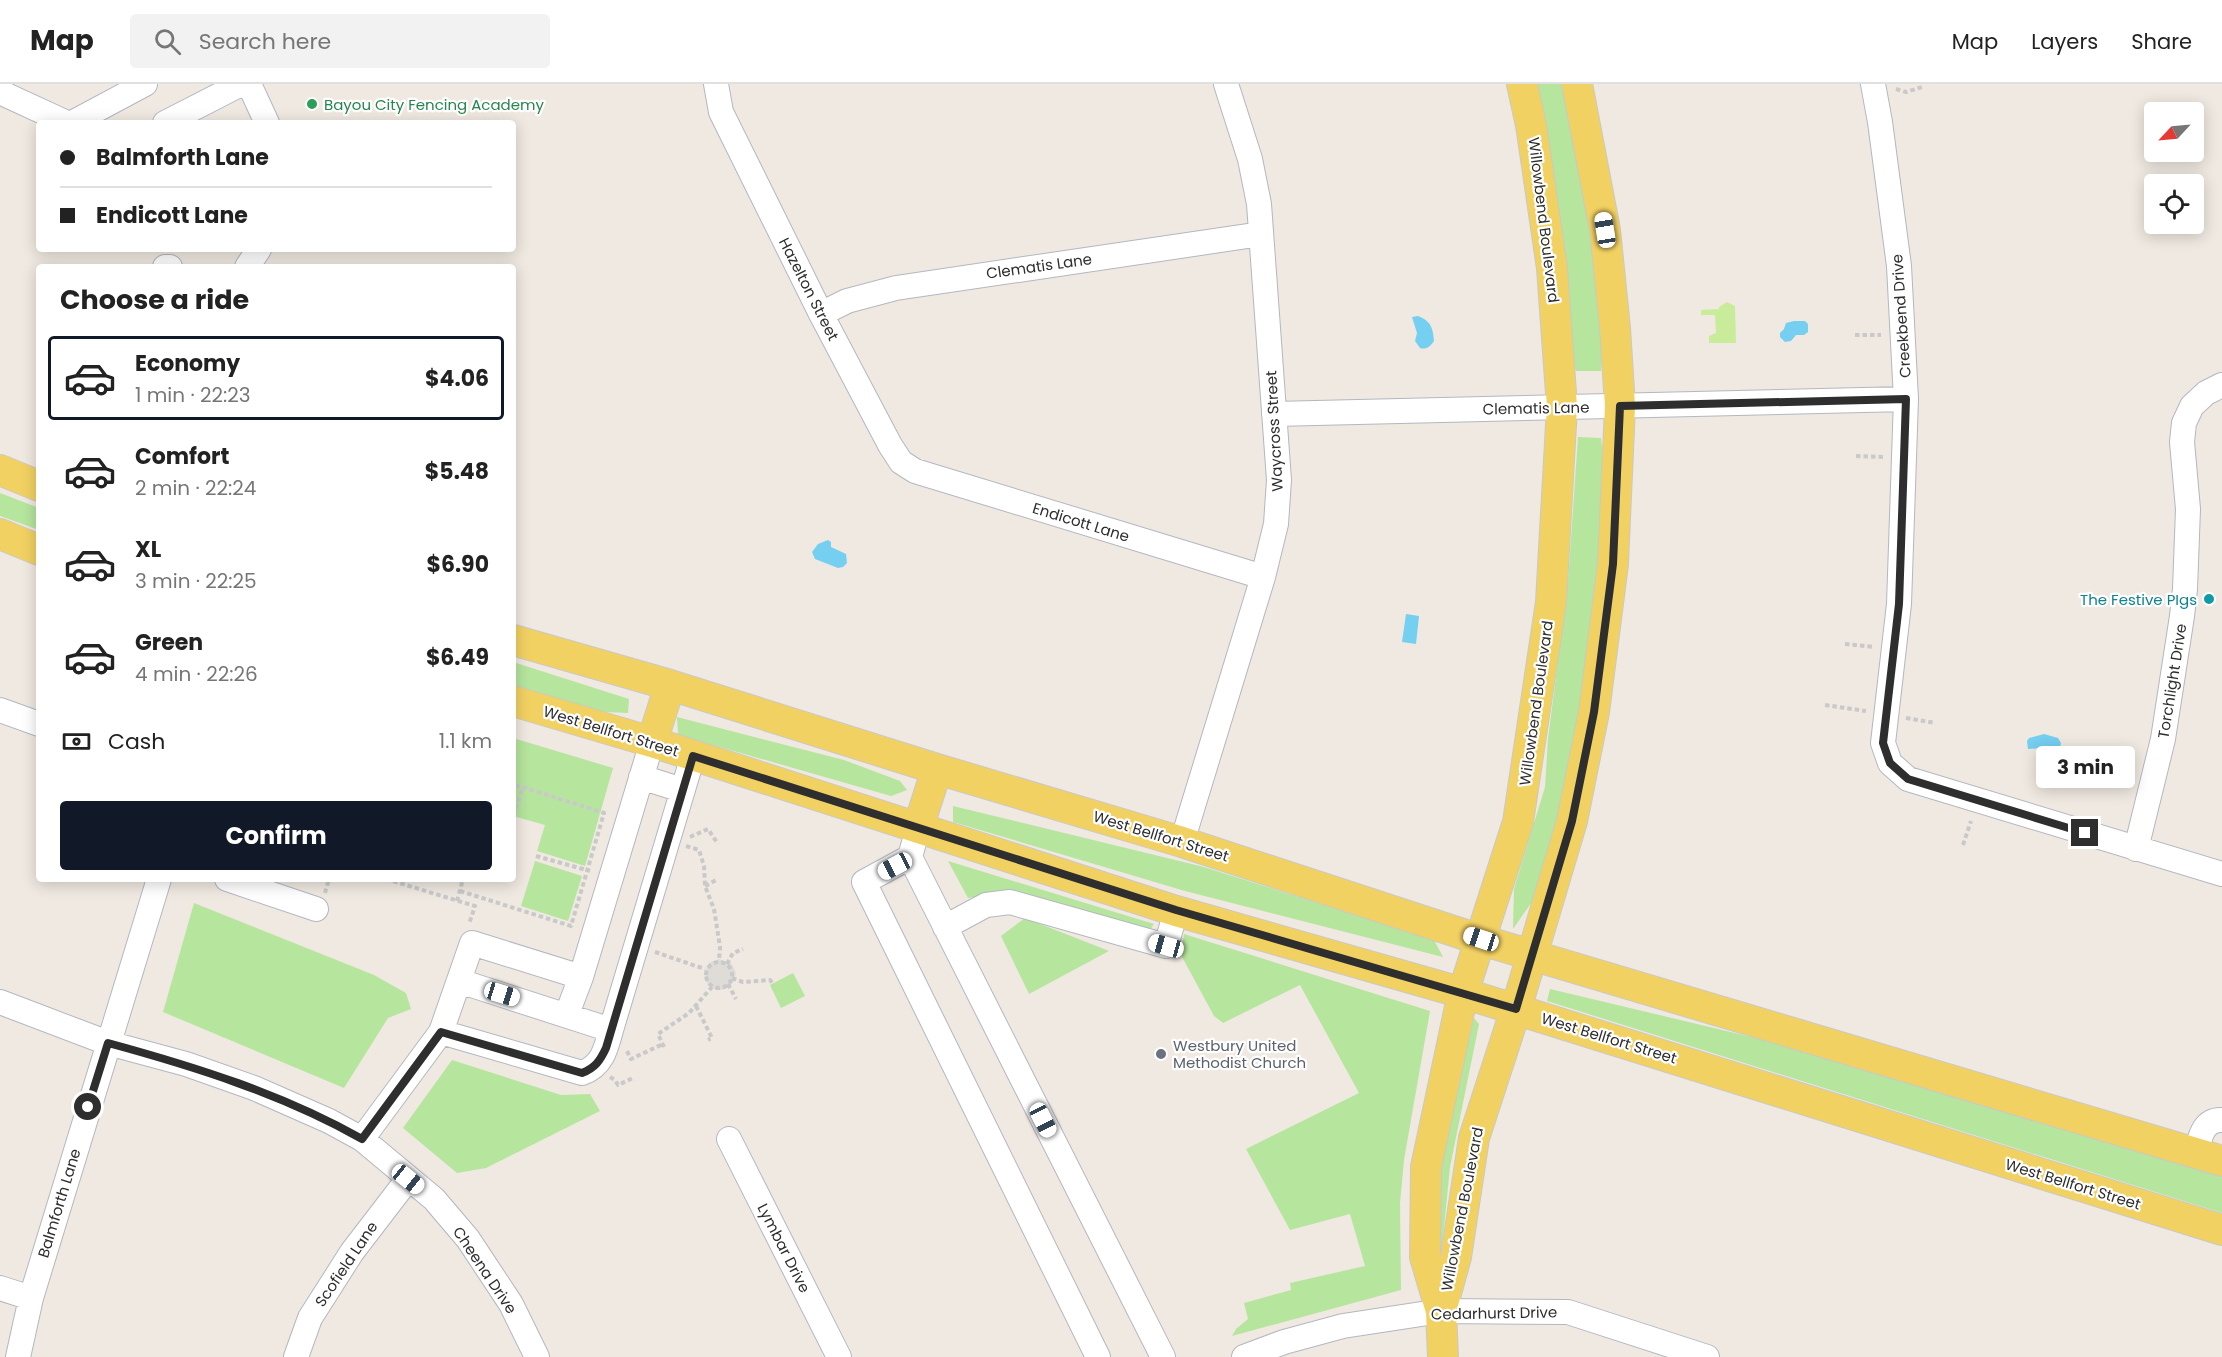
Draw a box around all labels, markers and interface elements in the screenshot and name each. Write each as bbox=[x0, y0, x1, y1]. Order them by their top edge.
search box bbox=[130, 14, 550, 68]
text: Map bbox=[30, 21, 94, 60]
icon: search bbox=[151, 25, 184, 58]
text: Search here bbox=[199, 26, 331, 57]
text: Map bbox=[1952, 27, 1998, 56]
text: Layers bbox=[2031, 27, 2098, 56]
text: Share bbox=[2131, 27, 2192, 56]
place label: Bayou City Fencing Academy bbox=[324, 94, 544, 115]
marker: Bayou City Fencing Academy bbox=[305, 97, 319, 111]
north arrow bbox=[2144, 102, 2204, 162]
map controls bbox=[2144, 102, 2204, 234]
street label: Willowbend Boulevard bbox=[1523, 136, 1565, 304]
text: Balmforth Lane bbox=[96, 142, 269, 173]
button: locate bbox=[2144, 174, 2204, 234]
text: Endicott Lane bbox=[96, 200, 248, 231]
car bbox=[1593, 211, 1617, 249]
street label: Hazelton Street bbox=[774, 234, 844, 344]
street label: Clematis Lane bbox=[985, 248, 1093, 284]
street label: Creekbend Drive bbox=[1886, 253, 1916, 379]
text: Choose a ride bbox=[60, 281, 249, 318]
text: Economy bbox=[135, 348, 240, 379]
icon: car bbox=[63, 351, 117, 405]
text: $4.06 bbox=[425, 363, 489, 394]
street label: Waycross Street bbox=[1260, 370, 1288, 492]
text: 1 min · 22:23 bbox=[135, 381, 251, 409]
street label: Clematis Lane bbox=[1482, 397, 1590, 419]
text: Comfort bbox=[135, 441, 229, 472]
icon: car bbox=[63, 444, 117, 498]
text: $5.48 bbox=[425, 456, 489, 487]
text: 2 min · 22:24 bbox=[135, 474, 256, 502]
street label: Endicott Lane bbox=[1030, 497, 1132, 547]
text: XL bbox=[135, 534, 161, 565]
icon: car bbox=[63, 537, 117, 591]
text: $6.90 bbox=[426, 549, 489, 580]
text: 3 min · 22:25 bbox=[135, 567, 257, 595]
place label: The Festive PIgs bbox=[2080, 589, 2197, 610]
marker: The Festive PIgs bbox=[2202, 592, 2216, 606]
street label: Willowbend Boulevard bbox=[1514, 619, 1558, 787]
street label: Torchlight Drive bbox=[2153, 622, 2191, 740]
text: Green bbox=[135, 627, 203, 658]
icon: car bbox=[63, 630, 117, 684]
text: $6.49 bbox=[426, 642, 489, 673]
text: 4 min · 22:26 bbox=[135, 660, 258, 688]
street label: West Bellfort Street bbox=[541, 700, 681, 762]
icon: cash bbox=[60, 725, 93, 758]
text: Cash bbox=[108, 726, 165, 757]
text: 1.1 km bbox=[439, 727, 492, 755]
callout: 3 min bbox=[2036, 746, 2134, 788]
text: 3 min bbox=[2057, 753, 2114, 781]
button: Confirm bbox=[60, 801, 492, 870]
street label: West Bellfort Street bbox=[1091, 805, 1231, 867]
route end bbox=[2071, 819, 2098, 846]
car bbox=[875, 850, 915, 882]
car bbox=[1461, 925, 1501, 953]
car bbox=[1146, 932, 1186, 960]
car bbox=[482, 980, 522, 1008]
street label: West Bellfort Street bbox=[1539, 1007, 1679, 1069]
place label: Westbury United Methodist Church bbox=[1173, 1035, 1306, 1073]
marker: Westbury United Methodist Church bbox=[1154, 1047, 1168, 1061]
route start bbox=[74, 1093, 101, 1120]
car bbox=[1027, 1100, 1059, 1140]
street label: Willowbend Boulevard bbox=[1436, 1125, 1488, 1293]
street label: Balmforth Lane bbox=[32, 1146, 86, 1260]
street label: West Bellfort Street bbox=[2003, 1153, 2143, 1215]
car bbox=[388, 1161, 428, 1197]
street label: Lymbar Drive bbox=[752, 1200, 816, 1296]
street label: Scofield Lane bbox=[310, 1217, 382, 1311]
street label: Cheena Drive bbox=[448, 1222, 522, 1318]
street label: Cedarhurst Drive bbox=[1431, 1301, 1557, 1325]

